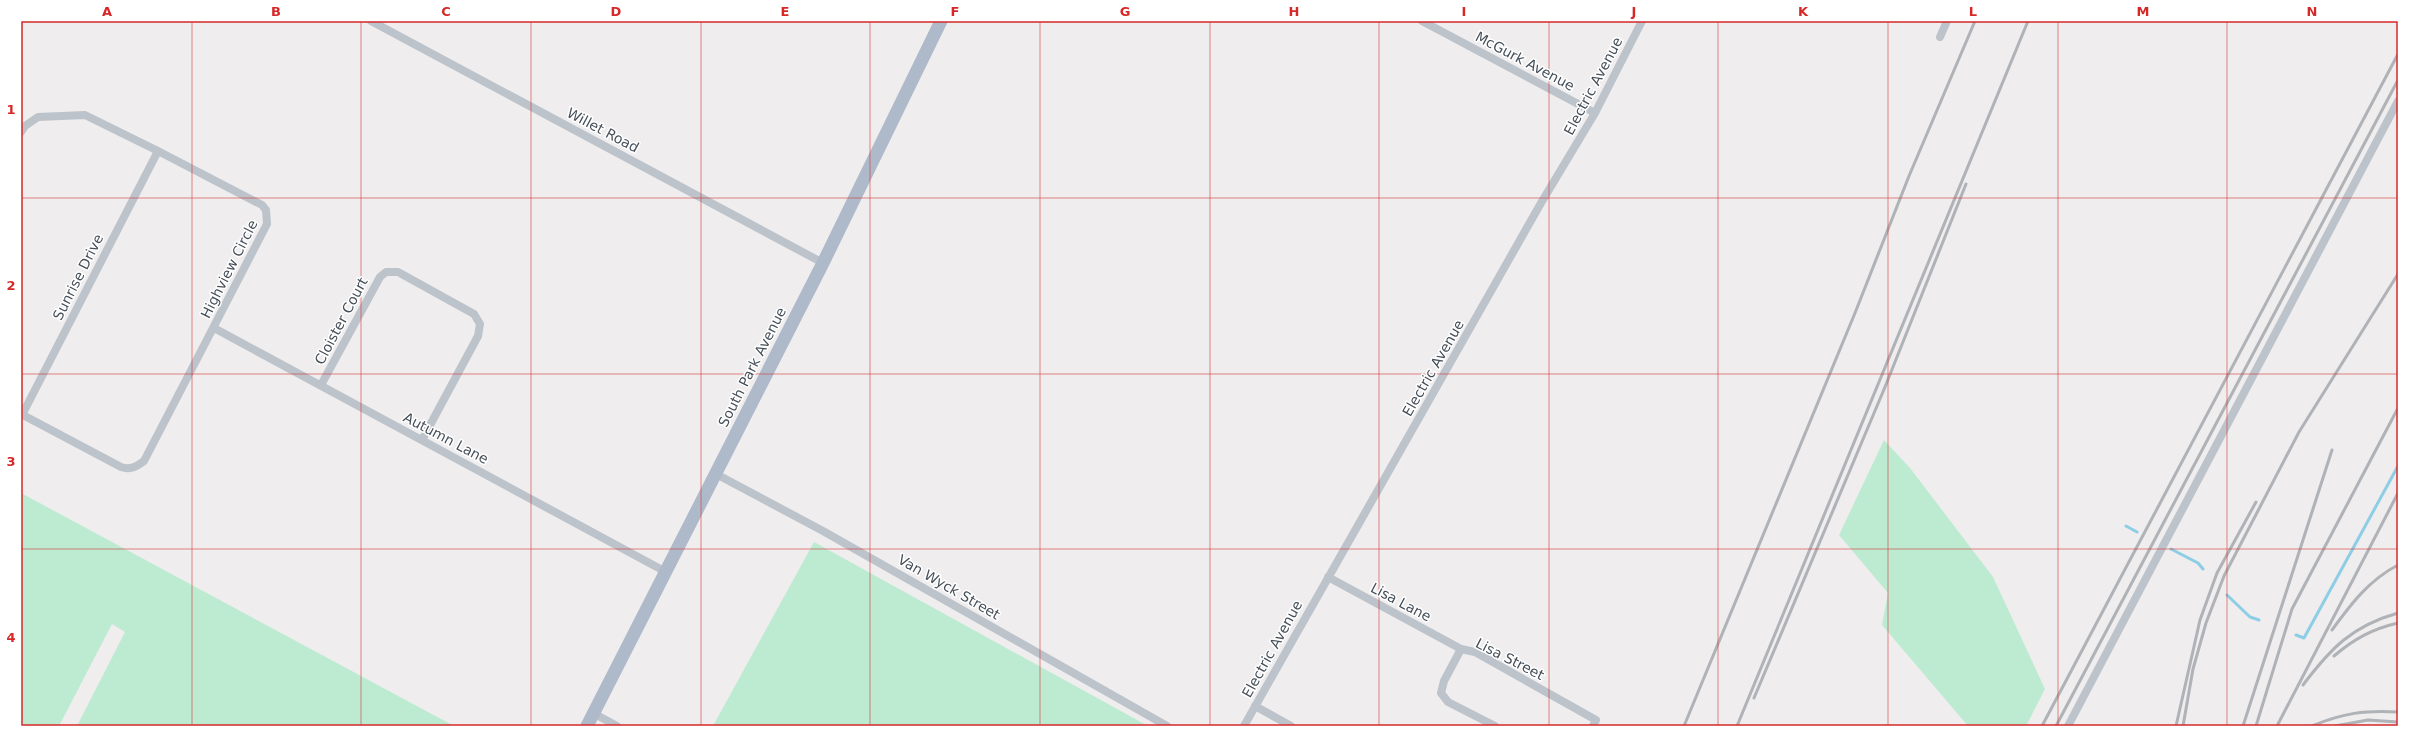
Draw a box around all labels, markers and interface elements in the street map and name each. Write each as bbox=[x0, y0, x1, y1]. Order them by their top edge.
text: A bbox=[102, 4, 112, 19]
text: B bbox=[271, 4, 281, 19]
text: C bbox=[441, 4, 451, 19]
text: D bbox=[611, 4, 622, 19]
text: E bbox=[781, 4, 789, 19]
text: F bbox=[951, 4, 959, 19]
text: G bbox=[1120, 4, 1130, 19]
text: H bbox=[1289, 4, 1299, 19]
text: I bbox=[1462, 4, 1466, 19]
text: J bbox=[1631, 4, 1636, 19]
text: K bbox=[1798, 4, 1809, 19]
text: L bbox=[1969, 4, 1977, 19]
text: M bbox=[2137, 4, 2149, 19]
text: N bbox=[2307, 4, 2317, 19]
street label: McGurk Avenue bbox=[1473, 28, 1577, 94]
street label: Electric Avenue bbox=[1561, 34, 1625, 138]
text: 1 bbox=[6, 102, 16, 117]
street label: Willet Road bbox=[564, 104, 642, 156]
street label: Highview Circle bbox=[197, 217, 261, 321]
street label: Sunrise Drive bbox=[50, 232, 106, 322]
street label: Cloister Court bbox=[311, 274, 371, 367]
text: 2 bbox=[6, 278, 16, 293]
street label: South Park Avenue bbox=[715, 305, 789, 429]
street label: Electric Avenue bbox=[1399, 317, 1467, 419]
street label: Autumn Lane bbox=[401, 409, 491, 467]
text: 3 bbox=[6, 454, 16, 469]
street label: Van Wyck Street bbox=[895, 551, 1003, 623]
street label: Lisa Lane bbox=[1368, 579, 1434, 625]
street label: Electric Avenue bbox=[1239, 598, 1305, 700]
text: 4 bbox=[6, 630, 16, 645]
street label: Lisa Street bbox=[1473, 635, 1547, 683]

